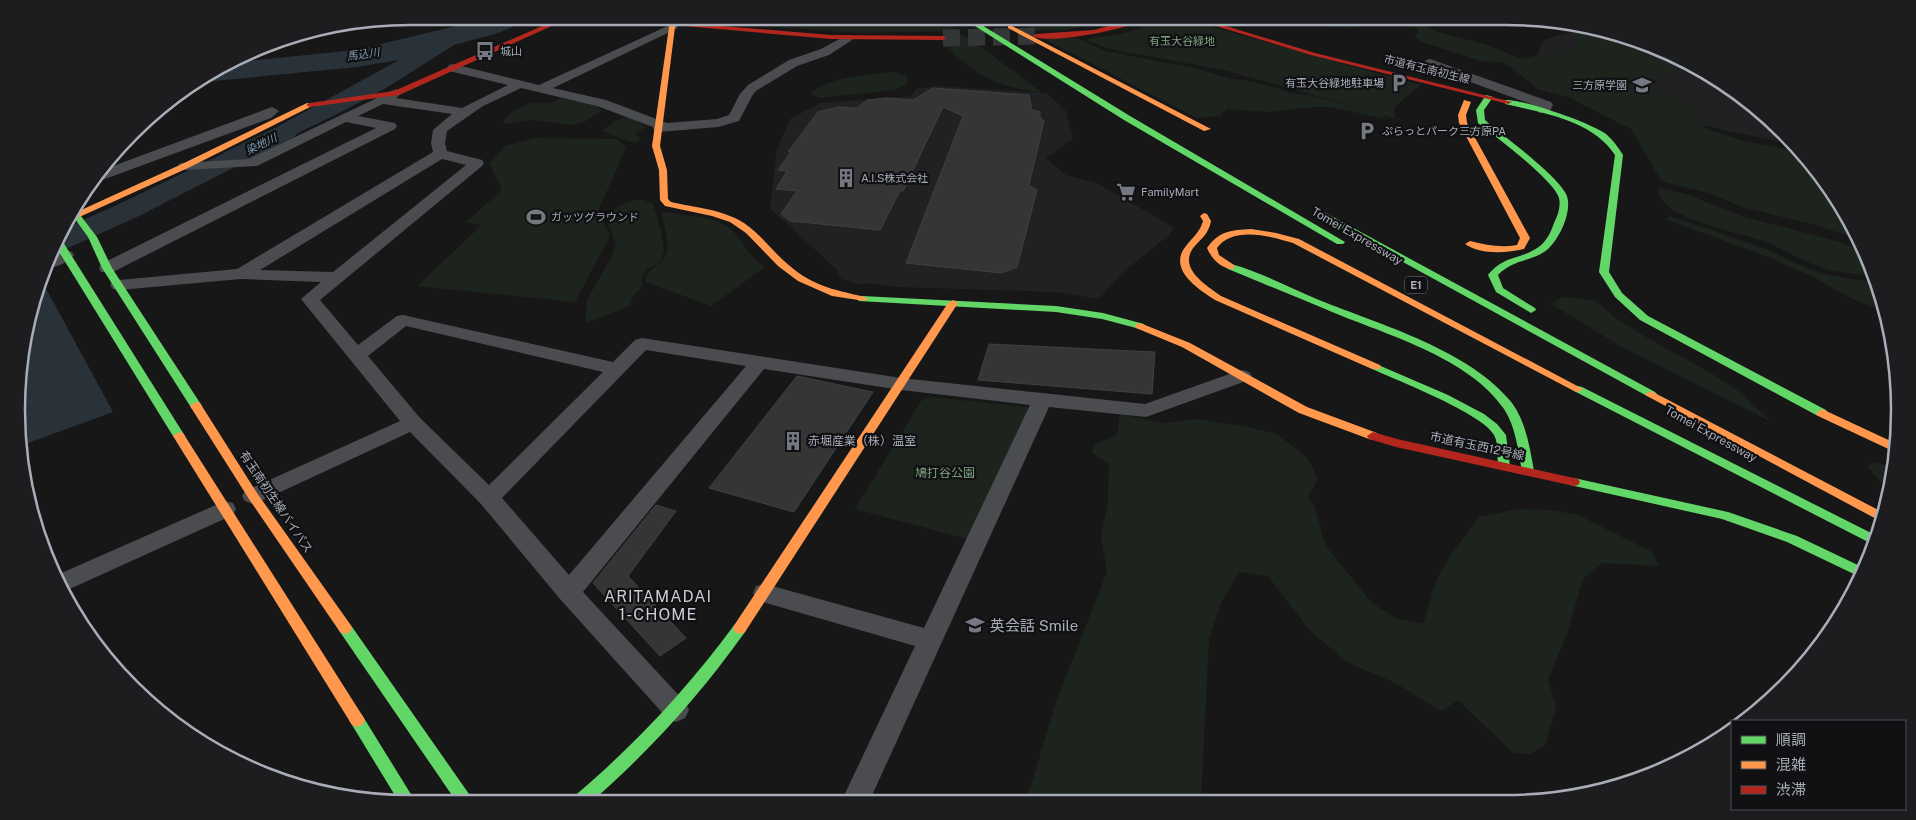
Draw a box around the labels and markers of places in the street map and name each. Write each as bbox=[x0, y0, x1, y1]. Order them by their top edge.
bus stop icon: 城山 bbox=[474, 40, 496, 62]
place label: 城山 bbox=[500, 45, 522, 57]
parking icon: 有玉大谷緑地駐車場 bbox=[1388, 72, 1410, 94]
school or university icon: 三方原学園 bbox=[1631, 74, 1653, 96]
place label: 有玉大谷緑地駐車場 bbox=[1285, 77, 1384, 89]
place label: 三方原学園 bbox=[1572, 79, 1627, 91]
parking icon: ぷらっとパーク三方原PA bbox=[1356, 120, 1378, 142]
place label: ぷらっとパーク三方原PA bbox=[1382, 125, 1506, 137]
building icon: A.I.S株式会社 bbox=[835, 167, 857, 189]
place label: A.I.S株式会社 bbox=[861, 172, 928, 184]
supermarket icon: FamilyMart bbox=[1115, 181, 1137, 203]
place label: FamilyMart bbox=[1141, 186, 1199, 198]
sports icon: ガッツグラウンド bbox=[525, 206, 547, 228]
place label: ガッツグラウンド bbox=[551, 211, 639, 223]
building icon: 赤堀産業（株）温室 bbox=[782, 430, 804, 452]
place label: 赤堀産業（株）温室 bbox=[808, 434, 916, 448]
school or university icon: 英会話 Smile bbox=[964, 614, 986, 636]
place label: 英会話 Smile bbox=[990, 617, 1078, 634]

